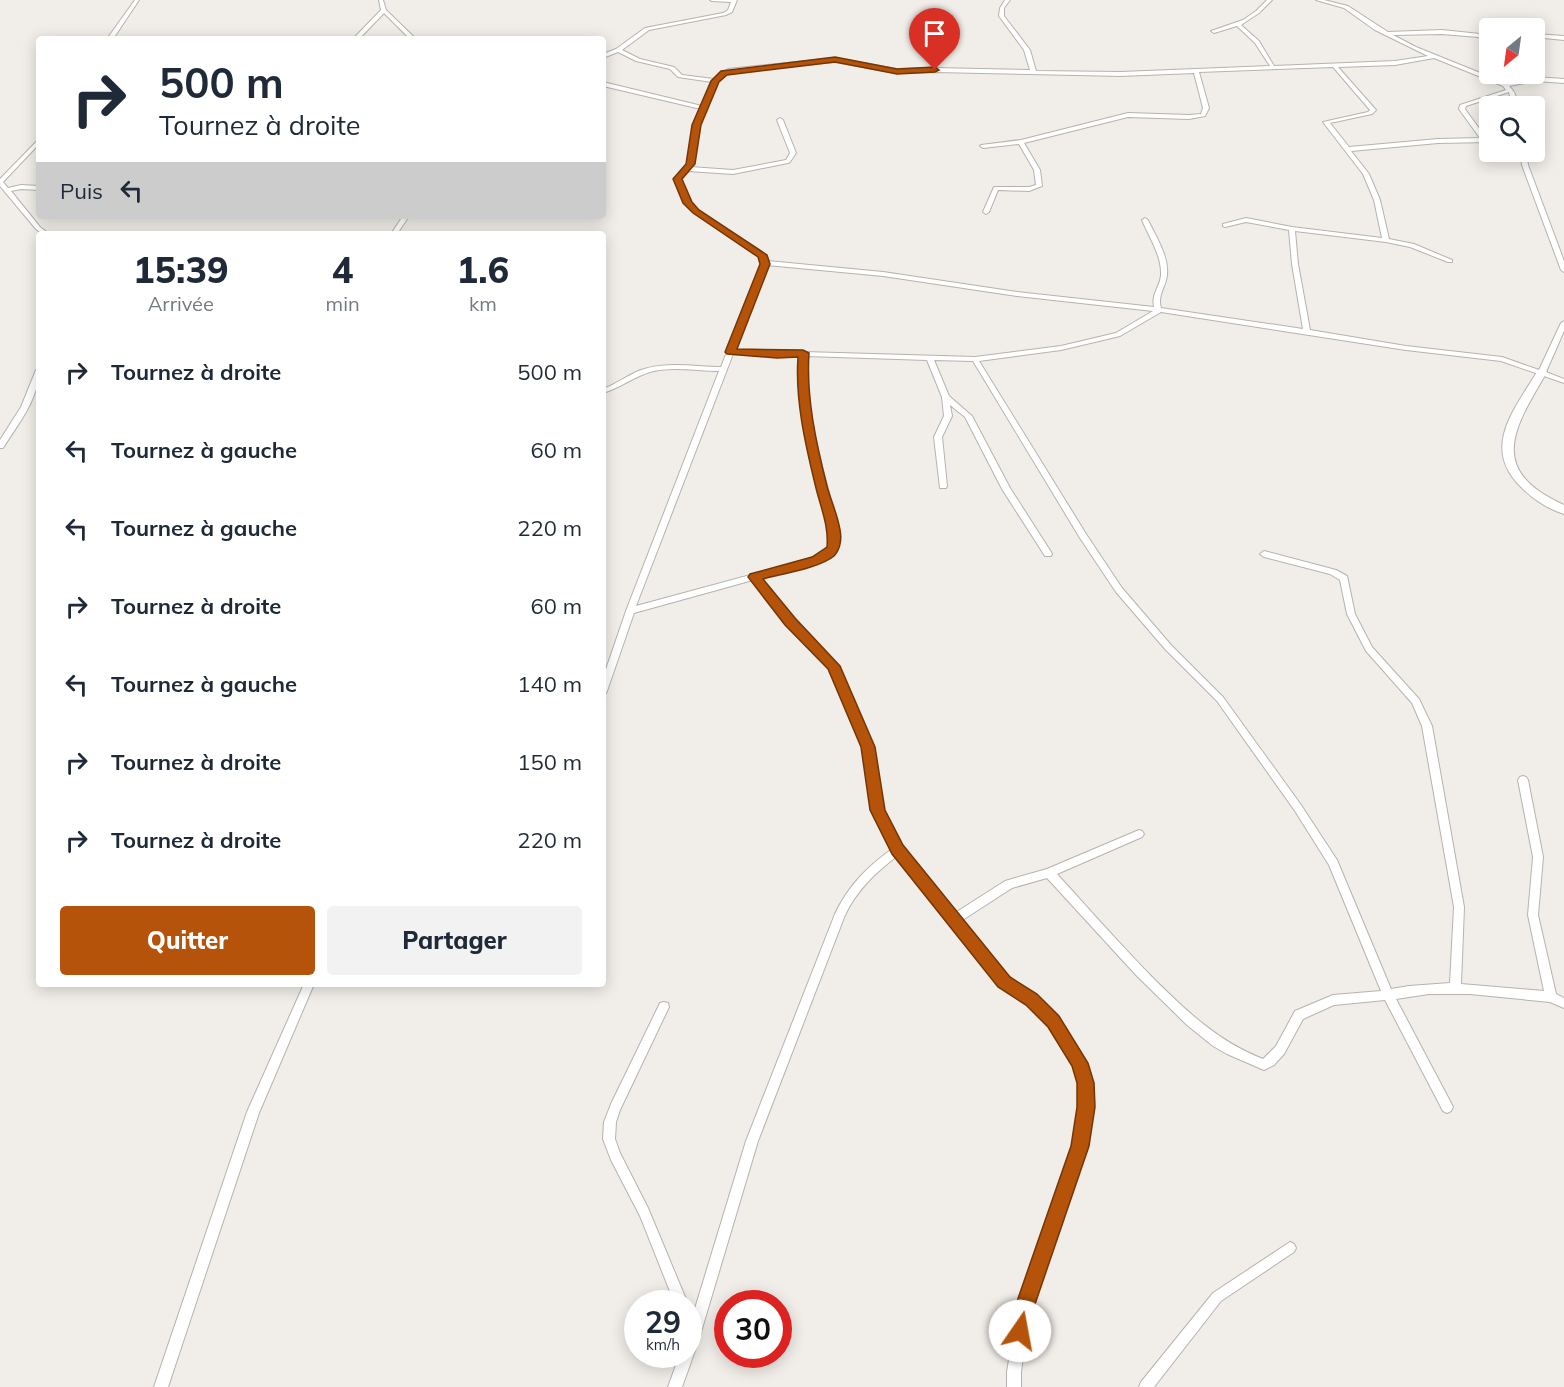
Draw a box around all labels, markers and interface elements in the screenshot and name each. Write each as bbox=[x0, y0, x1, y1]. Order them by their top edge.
pin bbox=[909, 8, 960, 70]
icon: arrive bbox=[918, 17, 951, 50]
north arrow bbox=[1479, 18, 1545, 84]
map controls bbox=[1479, 18, 1545, 162]
text: 500 m bbox=[159, 56, 284, 109]
icon: right bbox=[60, 60, 138, 138]
button: search bbox=[1479, 96, 1545, 162]
text: Tournez à droite bbox=[159, 108, 360, 142]
icon: left bbox=[115, 174, 148, 207]
text: Puis bbox=[60, 177, 103, 205]
text: 15:39 bbox=[133, 247, 229, 292]
text: 4 bbox=[332, 247, 353, 292]
text: 1.6 bbox=[457, 247, 509, 292]
text: Arrivée bbox=[148, 291, 214, 316]
text: min bbox=[326, 291, 360, 316]
text: km bbox=[469, 291, 497, 316]
icon: right bbox=[60, 356, 93, 389]
text: Tournez à droite bbox=[111, 358, 281, 386]
text: 500 m bbox=[517, 358, 582, 386]
icon: left bbox=[60, 434, 93, 467]
text: Tournez à gauche bbox=[111, 436, 297, 464]
text: 60 m bbox=[531, 436, 582, 464]
icon: left bbox=[60, 512, 93, 545]
text: Tournez à gauche bbox=[111, 514, 297, 542]
text: 220 m bbox=[517, 514, 582, 542]
icon: right bbox=[60, 590, 93, 623]
text: Tournez à droite bbox=[111, 592, 281, 620]
text: 60 m bbox=[531, 592, 582, 620]
icon: left bbox=[60, 668, 93, 701]
text: Tournez à gauche bbox=[111, 670, 297, 698]
text: 140 m bbox=[517, 670, 582, 698]
icon: right bbox=[60, 746, 93, 779]
text: Tournez à droite bbox=[111, 748, 281, 776]
text: 150 m bbox=[517, 748, 582, 776]
icon: right bbox=[60, 824, 93, 857]
text: Tournez à droite bbox=[111, 826, 281, 854]
text: 220 m bbox=[517, 826, 582, 854]
button: Quitter bbox=[60, 906, 315, 975]
button: Partager bbox=[327, 906, 582, 975]
speed limit sign: 30 bbox=[714, 1290, 792, 1368]
position arrow bbox=[988, 1299, 1052, 1363]
text: 29 bbox=[645, 1303, 681, 1341]
text: km/h bbox=[646, 1335, 680, 1354]

